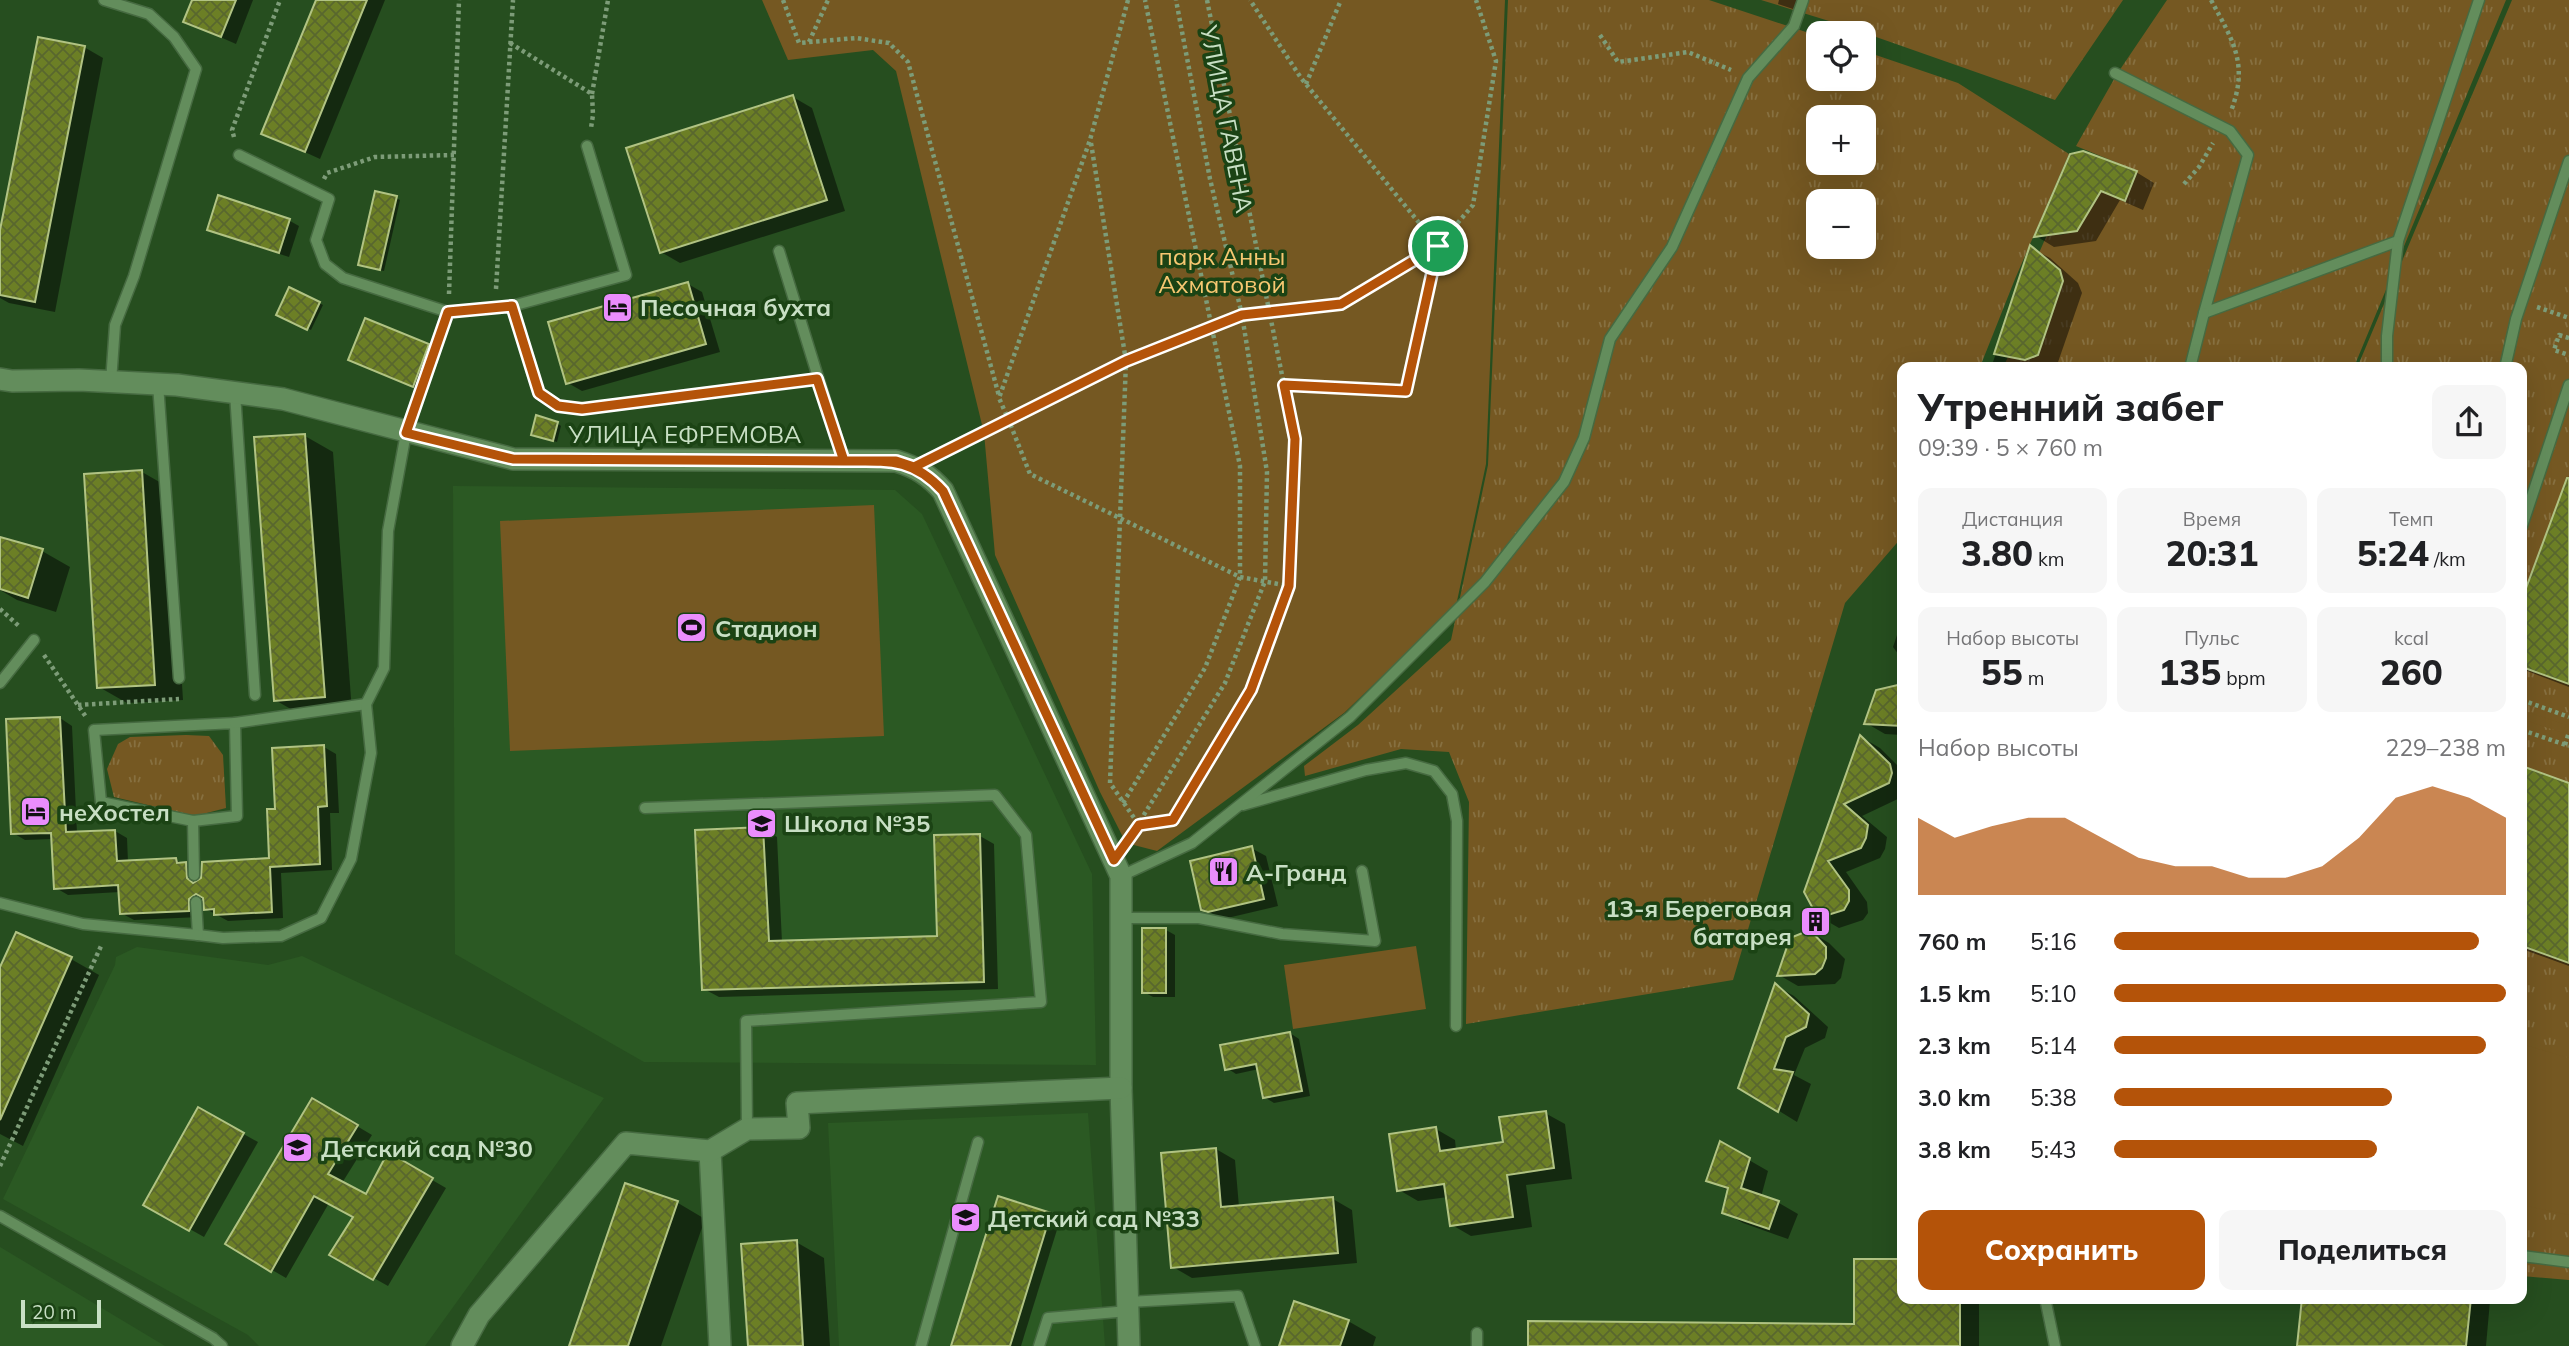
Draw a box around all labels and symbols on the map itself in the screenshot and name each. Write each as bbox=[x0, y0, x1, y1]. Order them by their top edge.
street label: УЛИЦА ГАВЕНА bbox=[1194, 22, 1260, 216]
pin bbox=[1408, 216, 1468, 276]
park label: парк Анны Ахматовой bbox=[1158, 241, 1286, 299]
hotel icon: Песочная бухта bbox=[600, 290, 634, 324]
place label: Песочная бухта bbox=[640, 292, 831, 322]
street label: УЛИЦА ЕФРЕМОВА bbox=[568, 419, 802, 449]
sports icon: Стадион bbox=[675, 611, 709, 645]
place label: Стадион bbox=[715, 613, 818, 643]
hotel icon: неХостел bbox=[19, 795, 53, 829]
place label: неХостел bbox=[59, 797, 170, 827]
school or university icon: Школа №35 bbox=[744, 806, 778, 840]
place label: Школа №35 bbox=[784, 808, 930, 838]
restaurant icon: А-Гранд bbox=[1206, 855, 1240, 889]
place label: А-Гранд bbox=[1246, 857, 1346, 887]
place label: 13-я Береговая батарея bbox=[1605, 893, 1792, 951]
building icon: 13-я Береговая батарея bbox=[1798, 905, 1832, 939]
school or university icon: Детский сад №30 bbox=[281, 1131, 315, 1165]
place label: Детский сад №30 bbox=[321, 1133, 533, 1163]
school or university icon: Детский сад №33 bbox=[948, 1201, 982, 1235]
place label: Детский сад №33 bbox=[988, 1203, 1200, 1233]
scale bar bbox=[21, 1297, 102, 1329]

